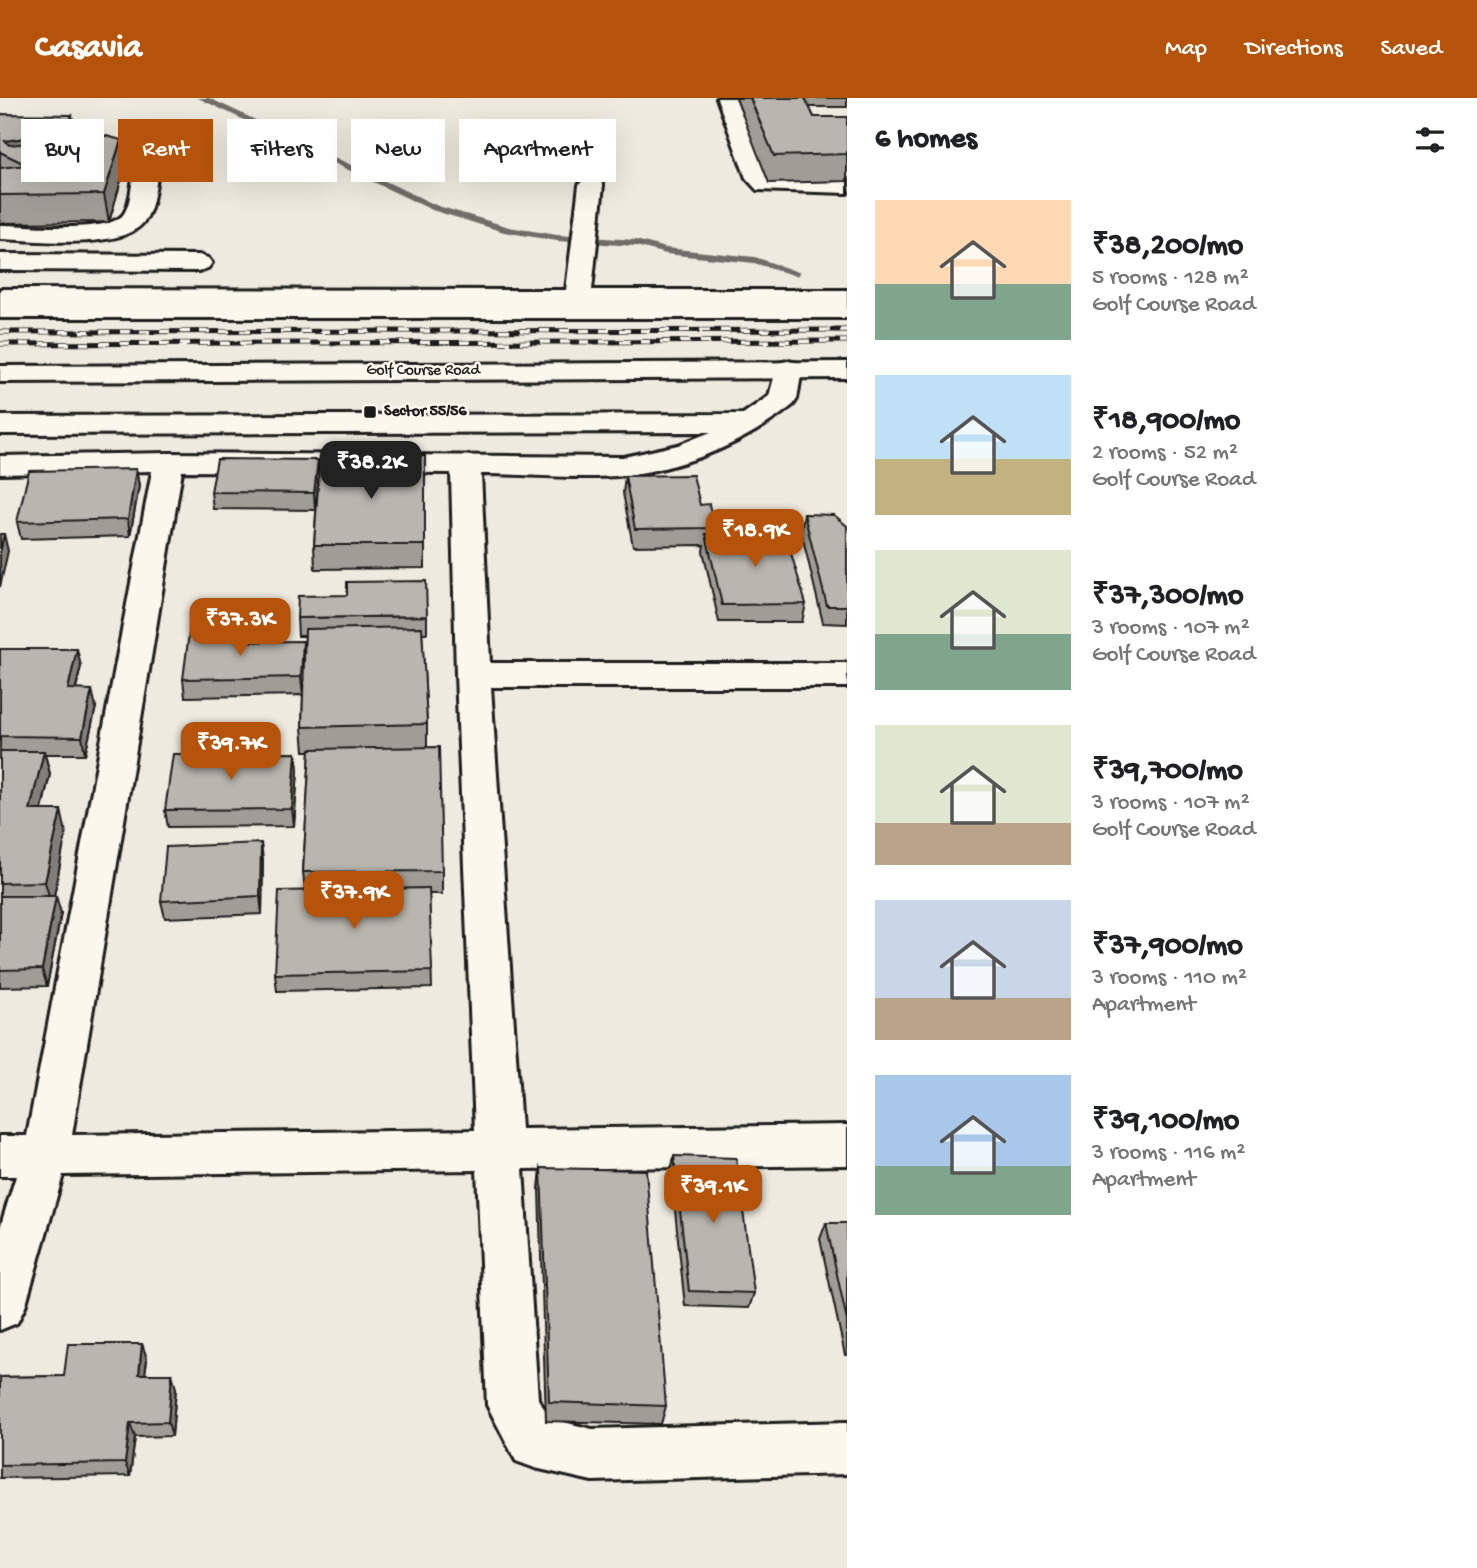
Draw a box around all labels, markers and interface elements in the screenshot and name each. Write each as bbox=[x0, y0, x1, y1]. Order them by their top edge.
text: Casavia bbox=[35, 30, 142, 68]
text: Map bbox=[1165, 35, 1207, 64]
text: Directions bbox=[1245, 35, 1343, 64]
text: Saved bbox=[1381, 35, 1442, 64]
chip: Buy bbox=[21, 119, 104, 182]
chip: Rent bbox=[118, 119, 213, 182]
chip: Filters bbox=[227, 119, 337, 182]
chip: New bbox=[351, 119, 445, 182]
chip: Apartment bbox=[459, 119, 616, 182]
icon: filters bbox=[1411, 121, 1449, 159]
text: 6 homes bbox=[875, 123, 977, 158]
icon: home bbox=[931, 228, 1015, 312]
text: ₹38,200/mo bbox=[1092, 230, 1243, 265]
text: 5 rooms · 128 m² bbox=[1092, 265, 1249, 292]
text: Golf Course Road bbox=[1092, 292, 1255, 319]
street label: Golf Course Road bbox=[366, 362, 481, 381]
place label: Sector 55/56 bbox=[384, 403, 467, 422]
icon: home bbox=[931, 403, 1015, 487]
marker: Sector 55/56 bbox=[362, 404, 378, 420]
text: ₹18,900/mo bbox=[1092, 405, 1240, 440]
text: 2 rooms · 52 m² bbox=[1092, 440, 1238, 467]
pin: ₹38.2K bbox=[314, 442, 428, 501]
text: ₹38.2K bbox=[337, 450, 405, 477]
text: Golf Course Road bbox=[1092, 467, 1255, 494]
pin: ₹18.9K bbox=[698, 510, 812, 569]
text: ₹18.9K bbox=[722, 518, 788, 545]
icon: home bbox=[931, 578, 1015, 662]
text: ₹37,300/mo bbox=[1092, 580, 1243, 615]
pin: ₹37.3K bbox=[183, 598, 297, 658]
text: ₹37.3K bbox=[206, 607, 274, 634]
text: 3 rooms · 107 m² bbox=[1092, 615, 1250, 642]
text: Golf Course Road bbox=[1092, 642, 1255, 669]
pin: ₹39.7K bbox=[174, 722, 288, 782]
text: ₹39.7K bbox=[197, 731, 265, 758]
icon: home bbox=[931, 753, 1015, 837]
text: ₹39,700/mo bbox=[1092, 755, 1243, 790]
text: 3 rooms · 107 m² bbox=[1092, 790, 1250, 817]
text: Golf Course Road bbox=[1092, 817, 1255, 844]
pin: ₹37.9K bbox=[297, 872, 411, 931]
text: ₹37.9K bbox=[320, 880, 388, 907]
icon: home bbox=[931, 928, 1015, 1012]
text: ₹37,900/mo bbox=[1092, 930, 1243, 965]
text: 3 rooms · 110 m² bbox=[1092, 965, 1247, 992]
text: Apartment bbox=[1092, 992, 1196, 1019]
icon: home bbox=[931, 1103, 1015, 1187]
text: ₹39,100/mo bbox=[1092, 1105, 1239, 1140]
text: 3 rooms · 116 m² bbox=[1092, 1140, 1245, 1167]
pin: ₹39.1K bbox=[656, 1166, 770, 1225]
text: Apartment bbox=[1092, 1167, 1196, 1194]
text: ₹39.1K bbox=[680, 1174, 746, 1201]

